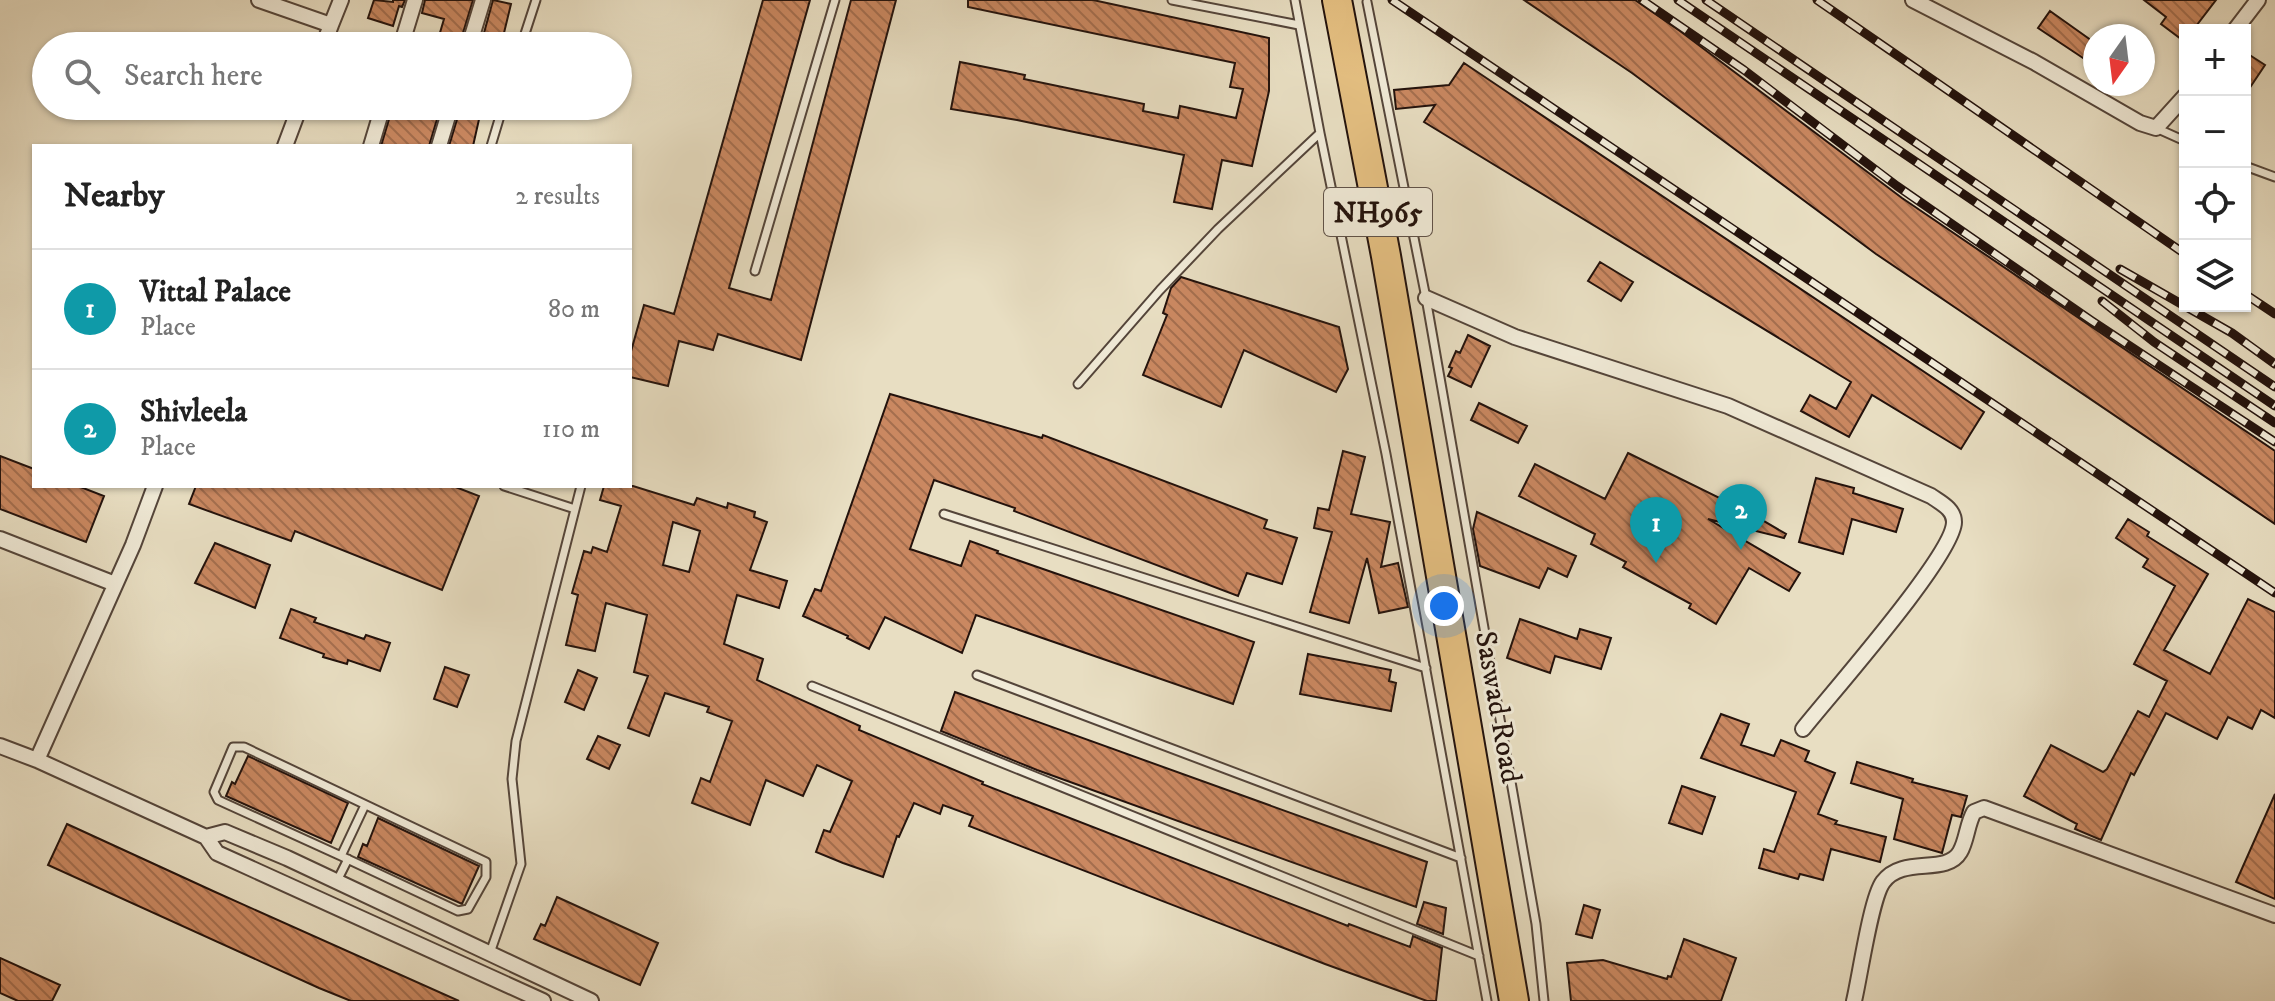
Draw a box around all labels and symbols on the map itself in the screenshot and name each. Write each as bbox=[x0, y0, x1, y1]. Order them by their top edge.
north arrow bbox=[2083, 24, 2155, 96]
road number: NH965 bbox=[1324, 188, 1432, 236]
pin: 2 bbox=[1715, 484, 1767, 550]
pin: 1 bbox=[1630, 497, 1682, 563]
your location bbox=[1424, 586, 1464, 626]
street label: Saswad Road bbox=[1466, 628, 1529, 786]

